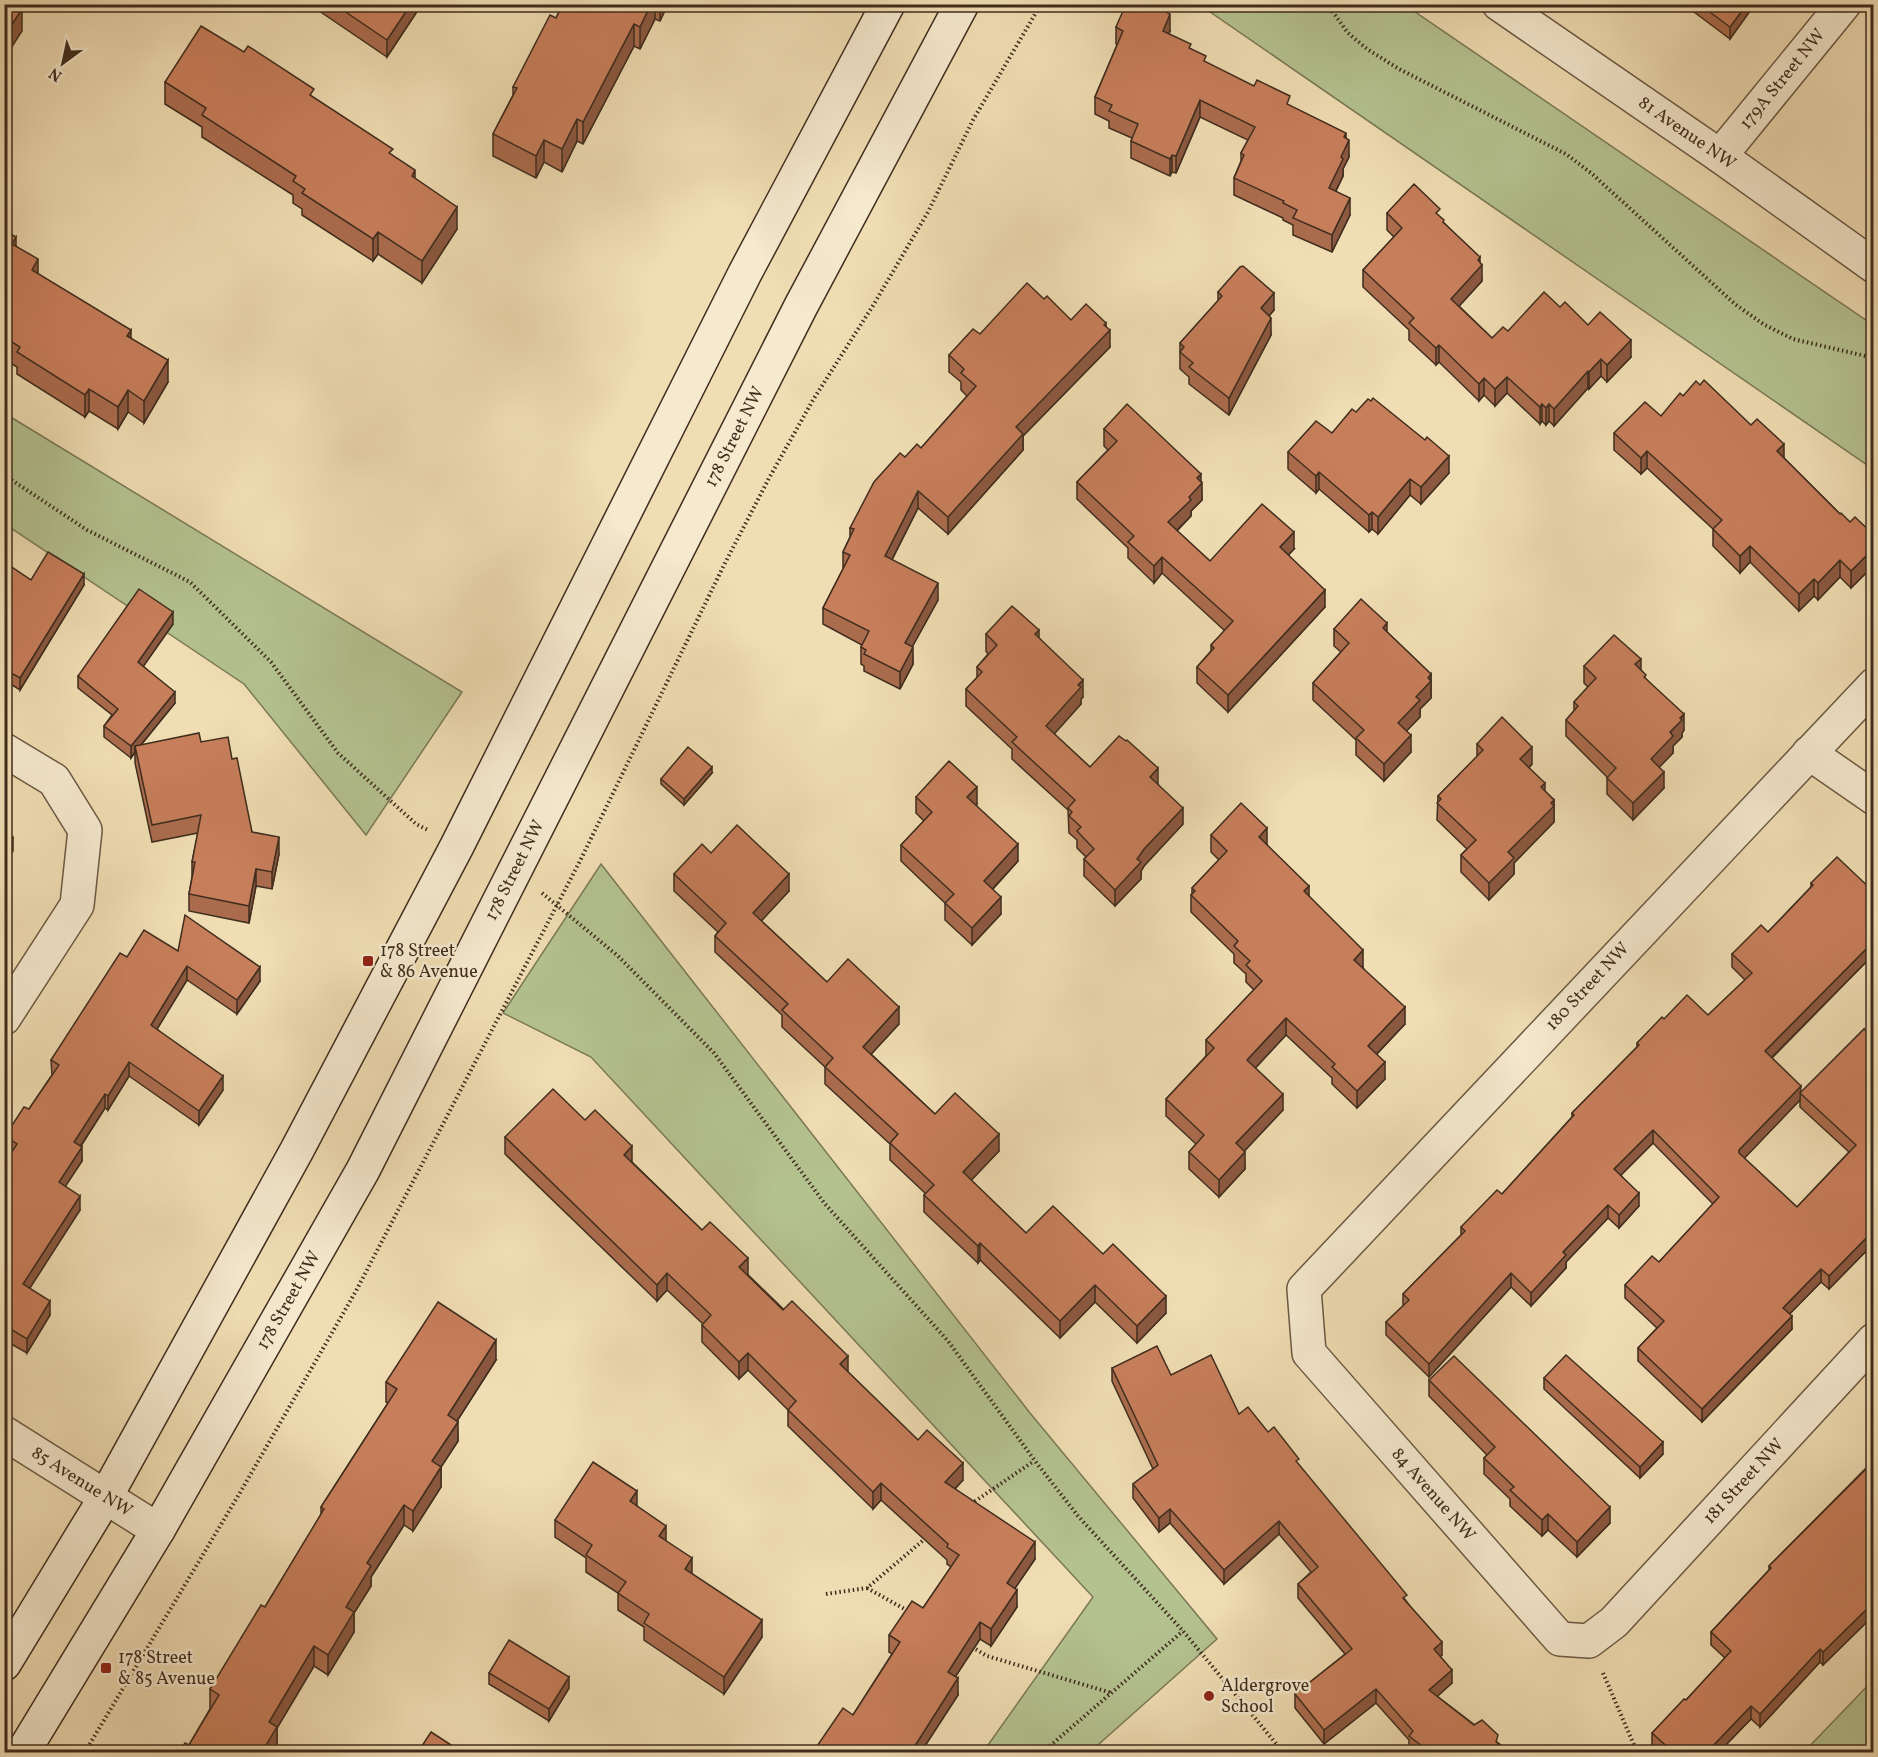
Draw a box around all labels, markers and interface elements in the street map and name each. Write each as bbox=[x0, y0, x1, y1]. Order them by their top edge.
street label: 179A Street NW bbox=[1734, 24, 1831, 135]
north arrow bbox=[33, 33, 93, 93]
text: N bbox=[45, 61, 67, 86]
street label: 81 Avenue NW bbox=[1633, 91, 1741, 176]
street label: 178 Street NW bbox=[699, 382, 771, 492]
street label: 178 Street NW bbox=[479, 816, 551, 925]
street label: 180 Street NW bbox=[1540, 937, 1636, 1037]
place label: 178 Street & 86 Avenue bbox=[380, 939, 478, 985]
marker: 178 Street & 86 Avenue bbox=[361, 954, 375, 968]
street label: 178 Street NW bbox=[251, 1246, 327, 1355]
street label: 181 Street NW bbox=[1698, 1433, 1790, 1530]
street label: 85 Avenue NW bbox=[26, 1441, 137, 1523]
street label: 84 Avenue NW bbox=[1385, 1442, 1481, 1547]
place label: 178 Street & 85 Avenue bbox=[118, 1646, 215, 1692]
marker: 178 Street & 85 Avenue bbox=[99, 1661, 113, 1675]
place label: Aldergrove School bbox=[1221, 1674, 1309, 1720]
marker: Aldergrove School bbox=[1202, 1689, 1216, 1703]

